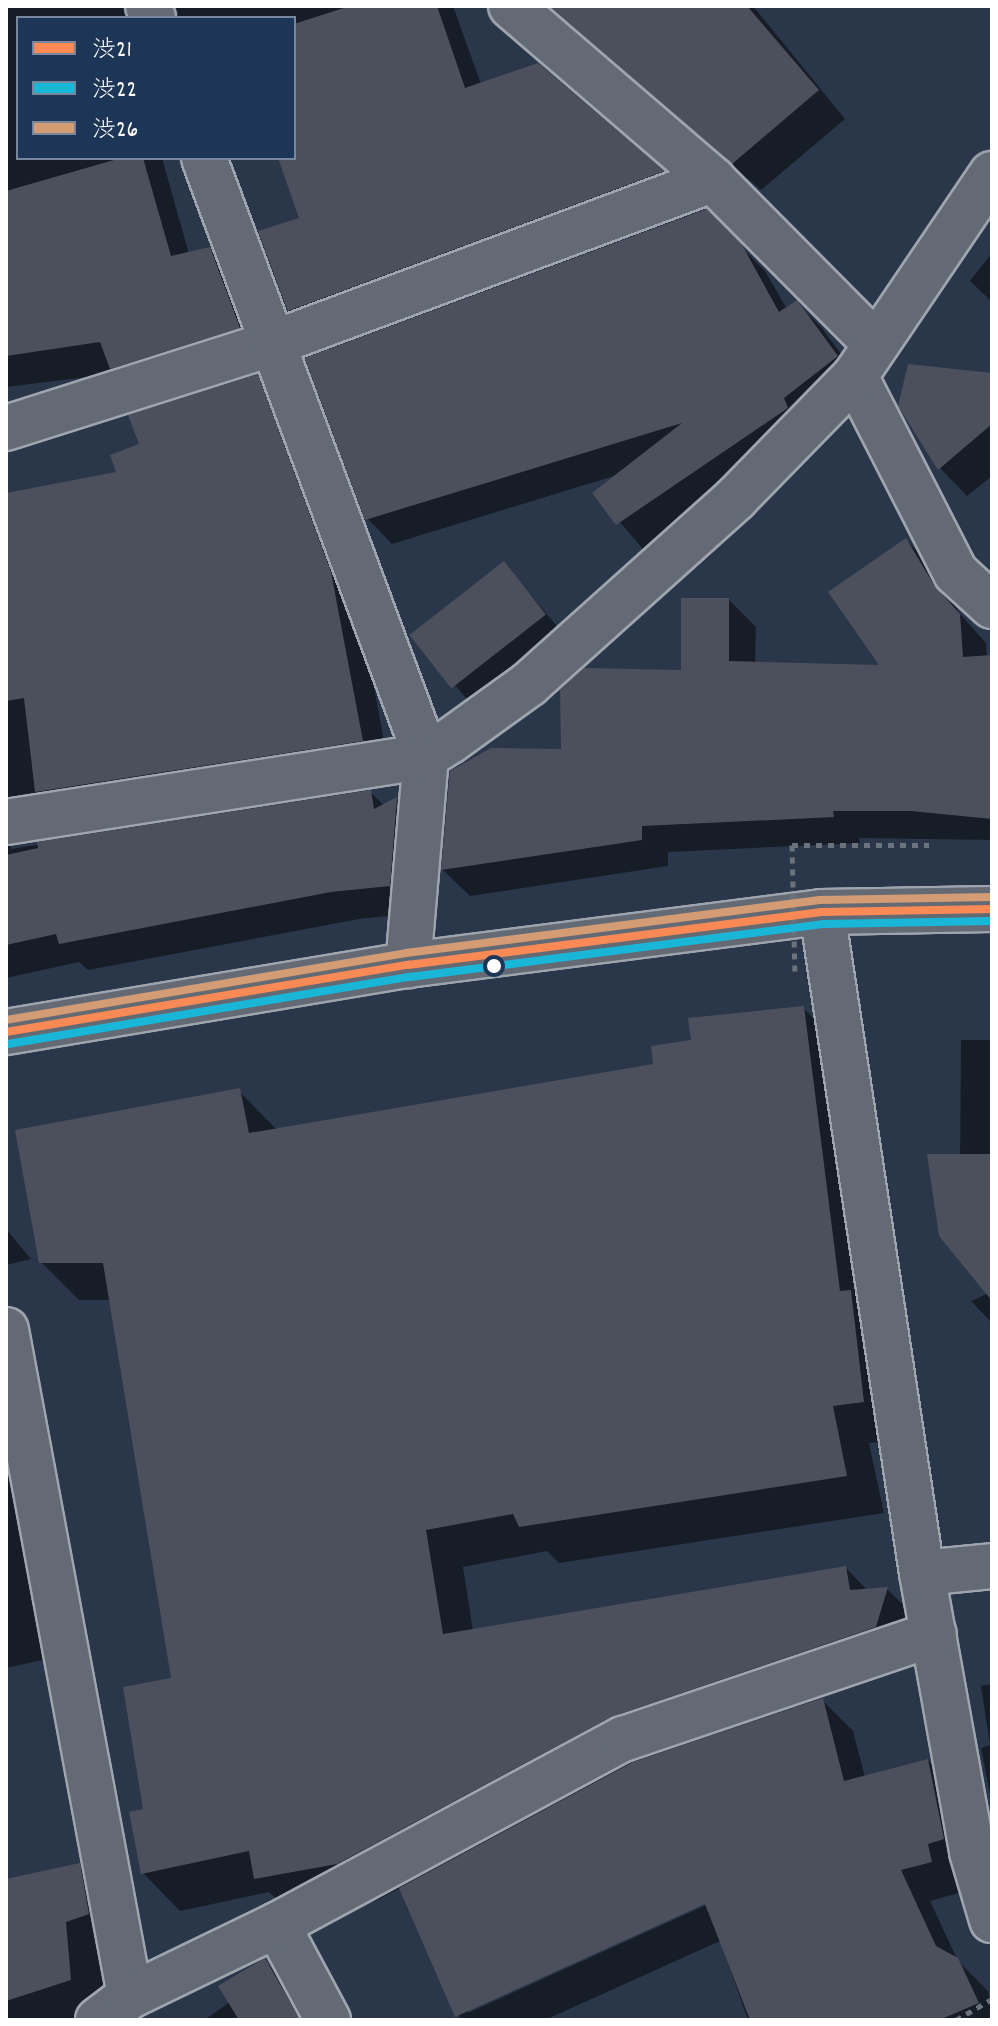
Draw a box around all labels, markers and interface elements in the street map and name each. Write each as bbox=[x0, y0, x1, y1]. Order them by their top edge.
legend bbox=[16, 16, 296, 160]
text: 渋21 bbox=[92, 34, 132, 68]
text: 渋22 bbox=[92, 74, 137, 108]
text: 渋26 bbox=[92, 114, 138, 148]
unlabelled marker bbox=[486, 958, 502, 974]

